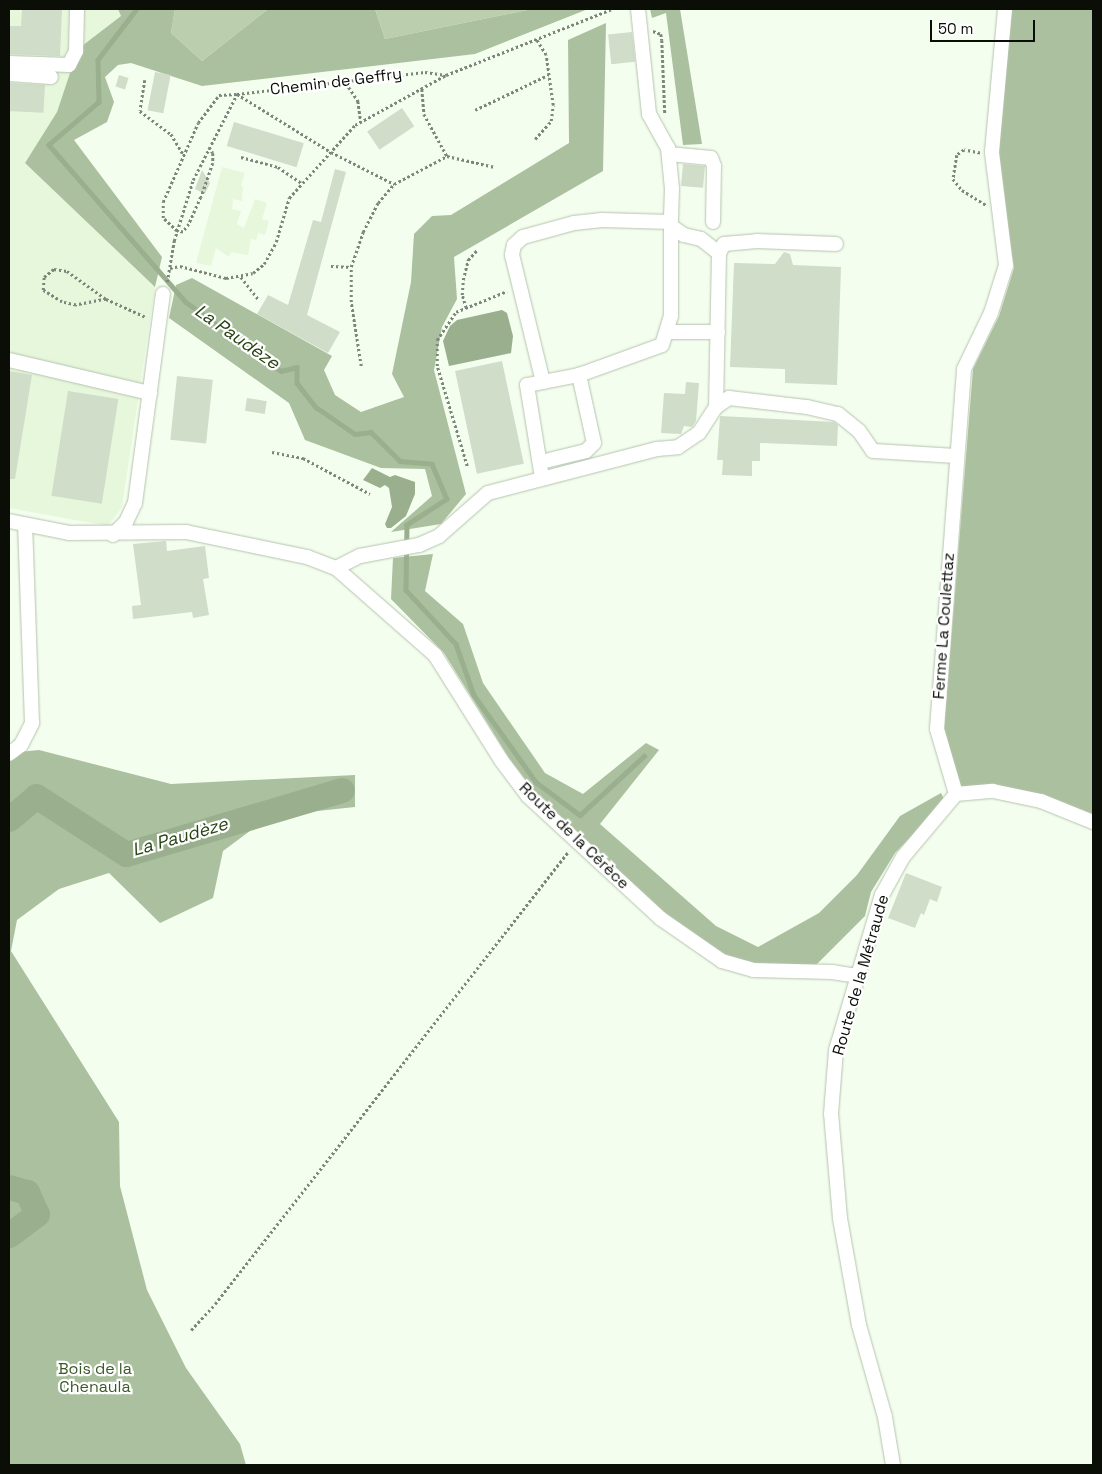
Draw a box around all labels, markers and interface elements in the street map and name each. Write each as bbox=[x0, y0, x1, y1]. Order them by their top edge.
scale bar bbox=[932, 10, 1037, 42]
text: 50 m bbox=[938, 19, 973, 38]
street label: Chemin de Geffry bbox=[269, 64, 403, 100]
water label: La Paudèze bbox=[191, 300, 283, 374]
street label: Ferme La Coulettaz bbox=[929, 552, 959, 700]
street label: Route de la Cérèce bbox=[515, 779, 633, 893]
water label: La Paudèze bbox=[130, 813, 230, 861]
street label: Route de la Métraude bbox=[829, 892, 893, 1058]
park label: Bois de la Chenaula bbox=[58, 1359, 132, 1397]

